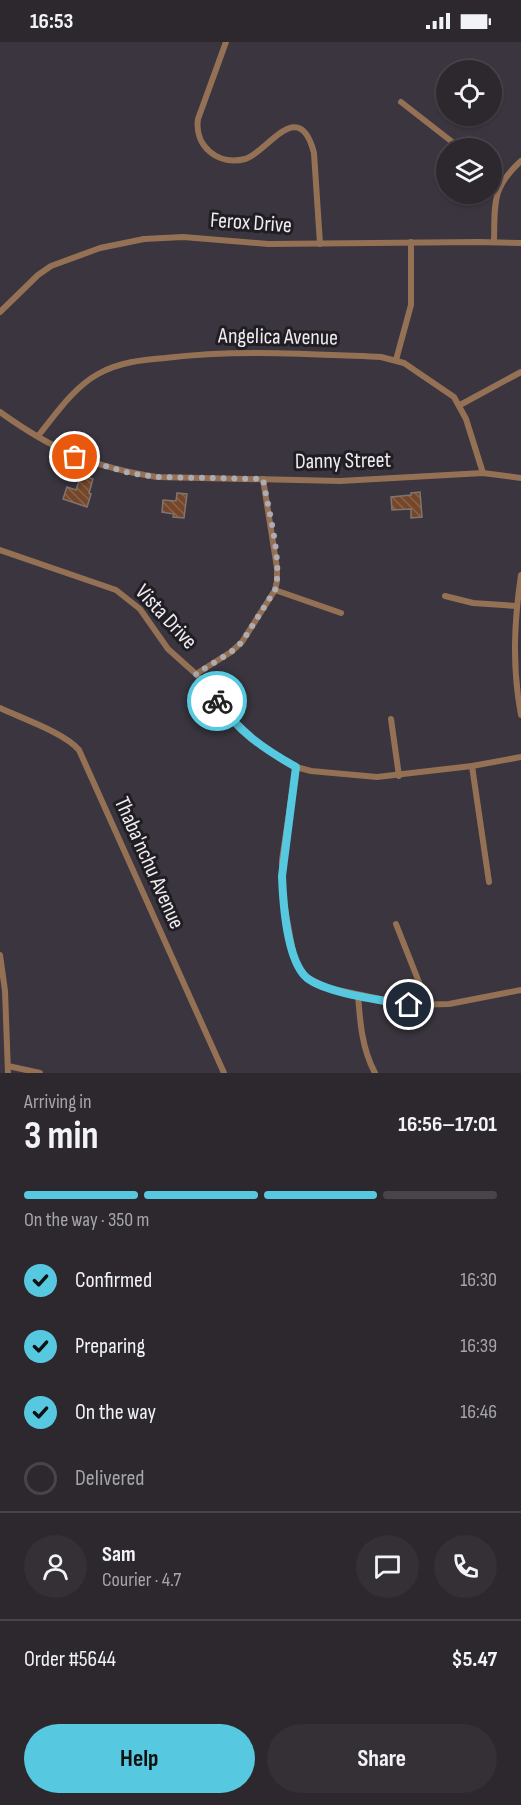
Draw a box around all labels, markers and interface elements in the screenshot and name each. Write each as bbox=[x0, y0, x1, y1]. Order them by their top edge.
text: 16:53 bbox=[30, 8, 73, 35]
map controls bbox=[436, 60, 502, 204]
button: locate bbox=[436, 60, 502, 126]
button: layers bbox=[436, 138, 502, 204]
street label: Ferox Drive bbox=[209, 207, 293, 239]
street label: Angelica Avenue bbox=[217, 322, 338, 352]
pin bbox=[49, 431, 100, 482]
icon: bag bbox=[58, 440, 91, 473]
street label: Danny Street bbox=[295, 447, 392, 475]
street label: Vista Drive bbox=[129, 579, 203, 655]
courier bbox=[187, 671, 247, 731]
icon: bike bbox=[201, 685, 234, 718]
street label: Thaba'nchu Avenue bbox=[108, 793, 190, 933]
pin bbox=[383, 979, 434, 1030]
icon: home bbox=[392, 988, 425, 1021]
text: Arriving in bbox=[24, 1090, 92, 1114]
text: 16:56–17:01 bbox=[398, 1111, 497, 1138]
text: 3 min bbox=[24, 1113, 99, 1160]
text: On the way · 350 m bbox=[24, 1208, 149, 1232]
icon: check bbox=[24, 1264, 57, 1297]
text: Confirmed bbox=[75, 1267, 152, 1294]
text: 16:30 bbox=[460, 1268, 497, 1292]
icon: check bbox=[24, 1330, 57, 1363]
text: Preparing bbox=[75, 1333, 145, 1360]
text: 16:39 bbox=[460, 1334, 497, 1358]
icon: check bbox=[24, 1396, 57, 1429]
text: On the way bbox=[75, 1399, 156, 1426]
text: 16:46 bbox=[460, 1400, 497, 1424]
text: Delivered bbox=[75, 1465, 144, 1492]
button: person bbox=[24, 1535, 87, 1598]
button: chat bbox=[356, 1535, 419, 1598]
button: phone bbox=[434, 1535, 497, 1598]
text: Sam bbox=[102, 1541, 136, 1568]
text: Courier · 4.7 bbox=[102, 1568, 181, 1592]
text: Order #5644 bbox=[24, 1646, 116, 1673]
text: $5.47 bbox=[451, 1646, 497, 1673]
button: Help bbox=[24, 1724, 255, 1793]
button: Share bbox=[267, 1724, 497, 1793]

